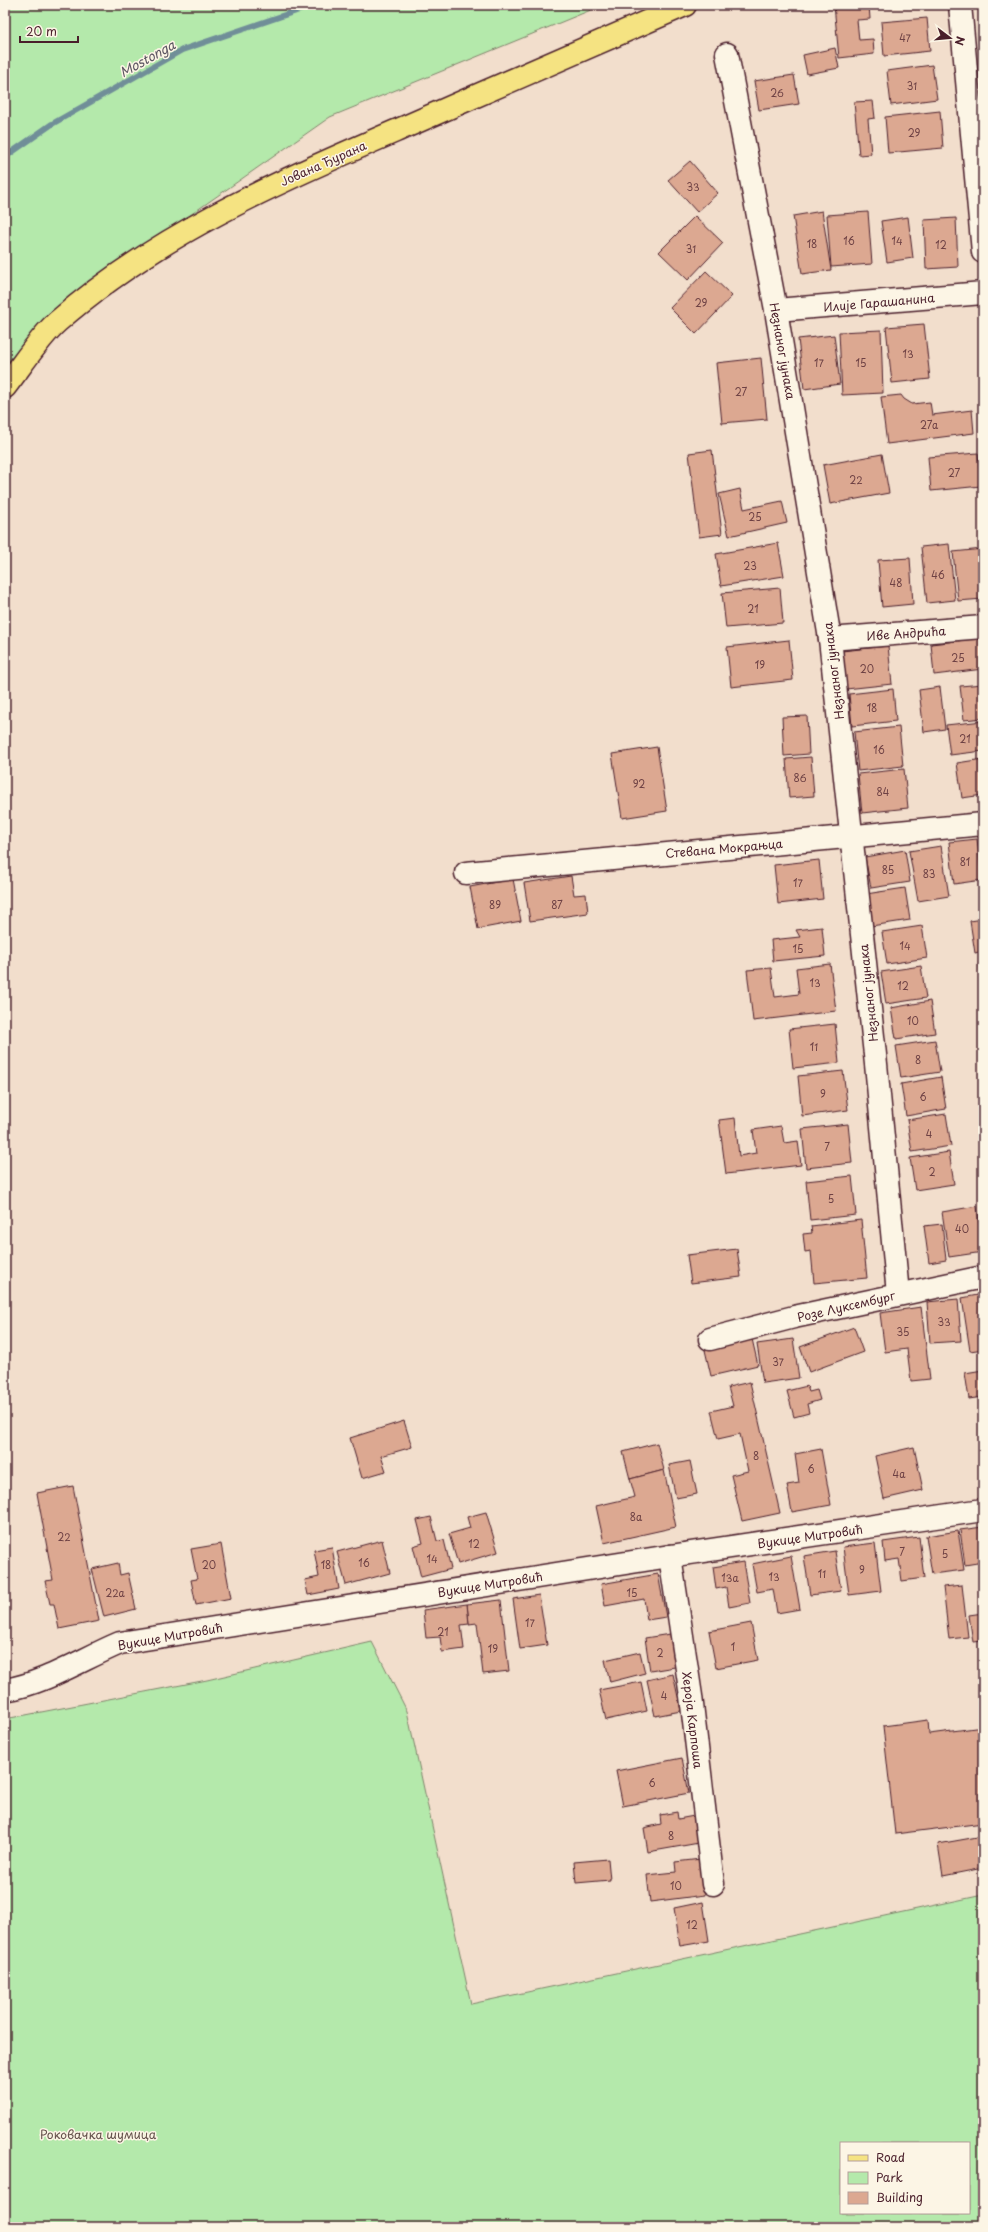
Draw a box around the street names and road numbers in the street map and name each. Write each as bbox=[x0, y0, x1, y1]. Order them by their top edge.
street label: Јована Ђурана bbox=[277, 136, 369, 190]
street label: Илије Гарашанина bbox=[823, 288, 936, 316]
street label: Незнаног јунака bbox=[766, 301, 800, 401]
street label: Незнаног јунака bbox=[818, 621, 848, 721]
street label: Иве Андрића bbox=[866, 621, 947, 645]
street label: Стевана Мокрањца bbox=[664, 834, 784, 862]
street label: Незнаног јунака bbox=[854, 943, 882, 1043]
street label: Розе Луксембург bbox=[795, 1286, 897, 1326]
street label: Вукице Митровић bbox=[756, 1520, 864, 1552]
street label: Вукице Митровић bbox=[436, 1567, 544, 1601]
street label: Вукице Митровић bbox=[116, 1618, 224, 1654]
street label: Хероја Карпоша bbox=[678, 1670, 708, 1770]

